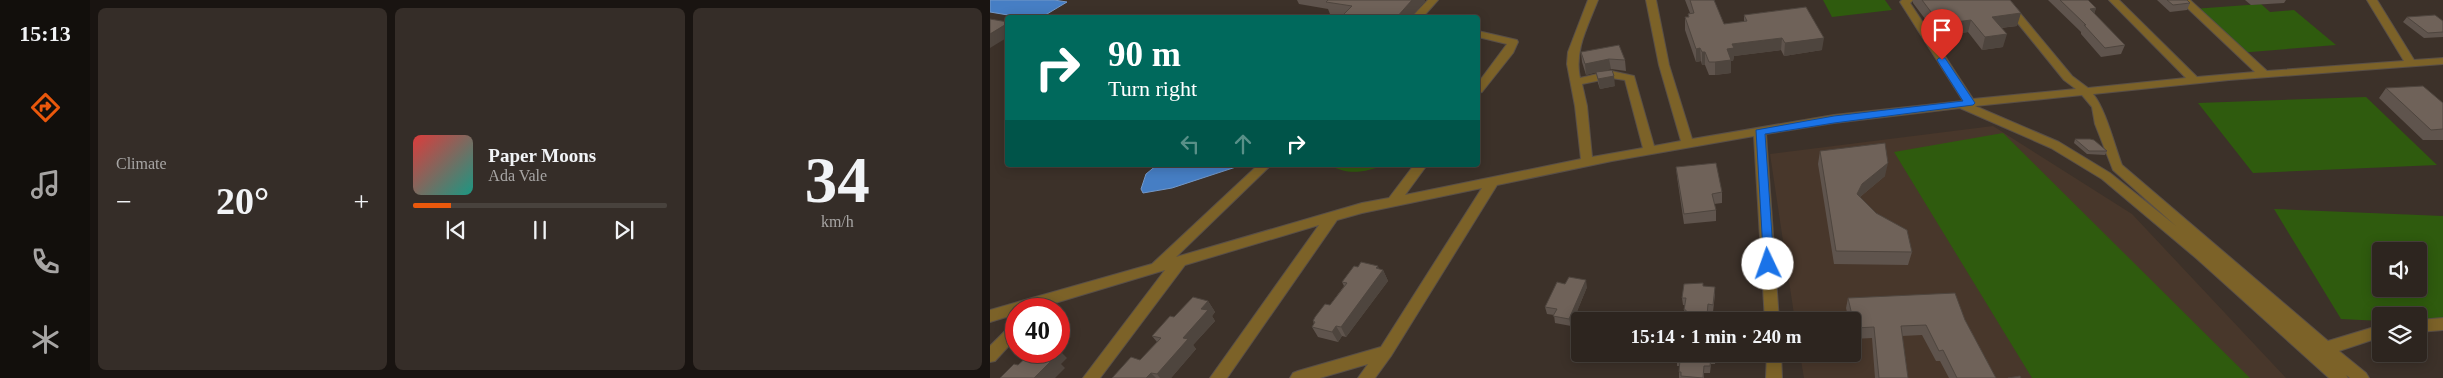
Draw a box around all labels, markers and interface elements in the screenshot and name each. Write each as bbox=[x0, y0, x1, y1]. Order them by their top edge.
pin bbox=[1921, 9, 1963, 60]
icon: arrive bbox=[1928, 16, 1956, 44]
text: 15:13 bbox=[19, 21, 71, 46]
icon: right bbox=[1025, 35, 1090, 100]
text: 90 m bbox=[1108, 35, 1181, 74]
text: Turn right bbox=[1108, 76, 1197, 101]
icon: directions bbox=[28, 90, 63, 125]
icon: left bbox=[1176, 130, 1204, 158]
icon: ahead bbox=[1229, 130, 1257, 158]
icon: right bbox=[1282, 130, 1310, 158]
text: 34 bbox=[805, 144, 870, 216]
text: Paper Moons bbox=[488, 145, 596, 166]
text: Climate bbox=[116, 155, 167, 172]
icon: music bbox=[28, 167, 63, 202]
text: Ada Vale bbox=[488, 167, 547, 184]
text: 20° bbox=[216, 180, 269, 222]
text: − bbox=[116, 186, 132, 217]
text: + bbox=[354, 186, 369, 217]
text: km/h bbox=[821, 213, 854, 230]
icon: previous bbox=[442, 216, 470, 244]
icon: pause bbox=[526, 216, 554, 244]
icon: next bbox=[610, 216, 638, 244]
position arrow bbox=[1741, 237, 1793, 289]
map controls bbox=[2372, 242, 2427, 362]
button: sound bbox=[2372, 242, 2427, 297]
icon: phone bbox=[28, 244, 63, 279]
speed limit sign: 40 bbox=[1005, 298, 1070, 363]
button: layers bbox=[2372, 307, 2427, 362]
icon: climate bbox=[28, 322, 63, 357]
text: 15:14 · 1 min · 240 m bbox=[1631, 326, 1802, 347]

